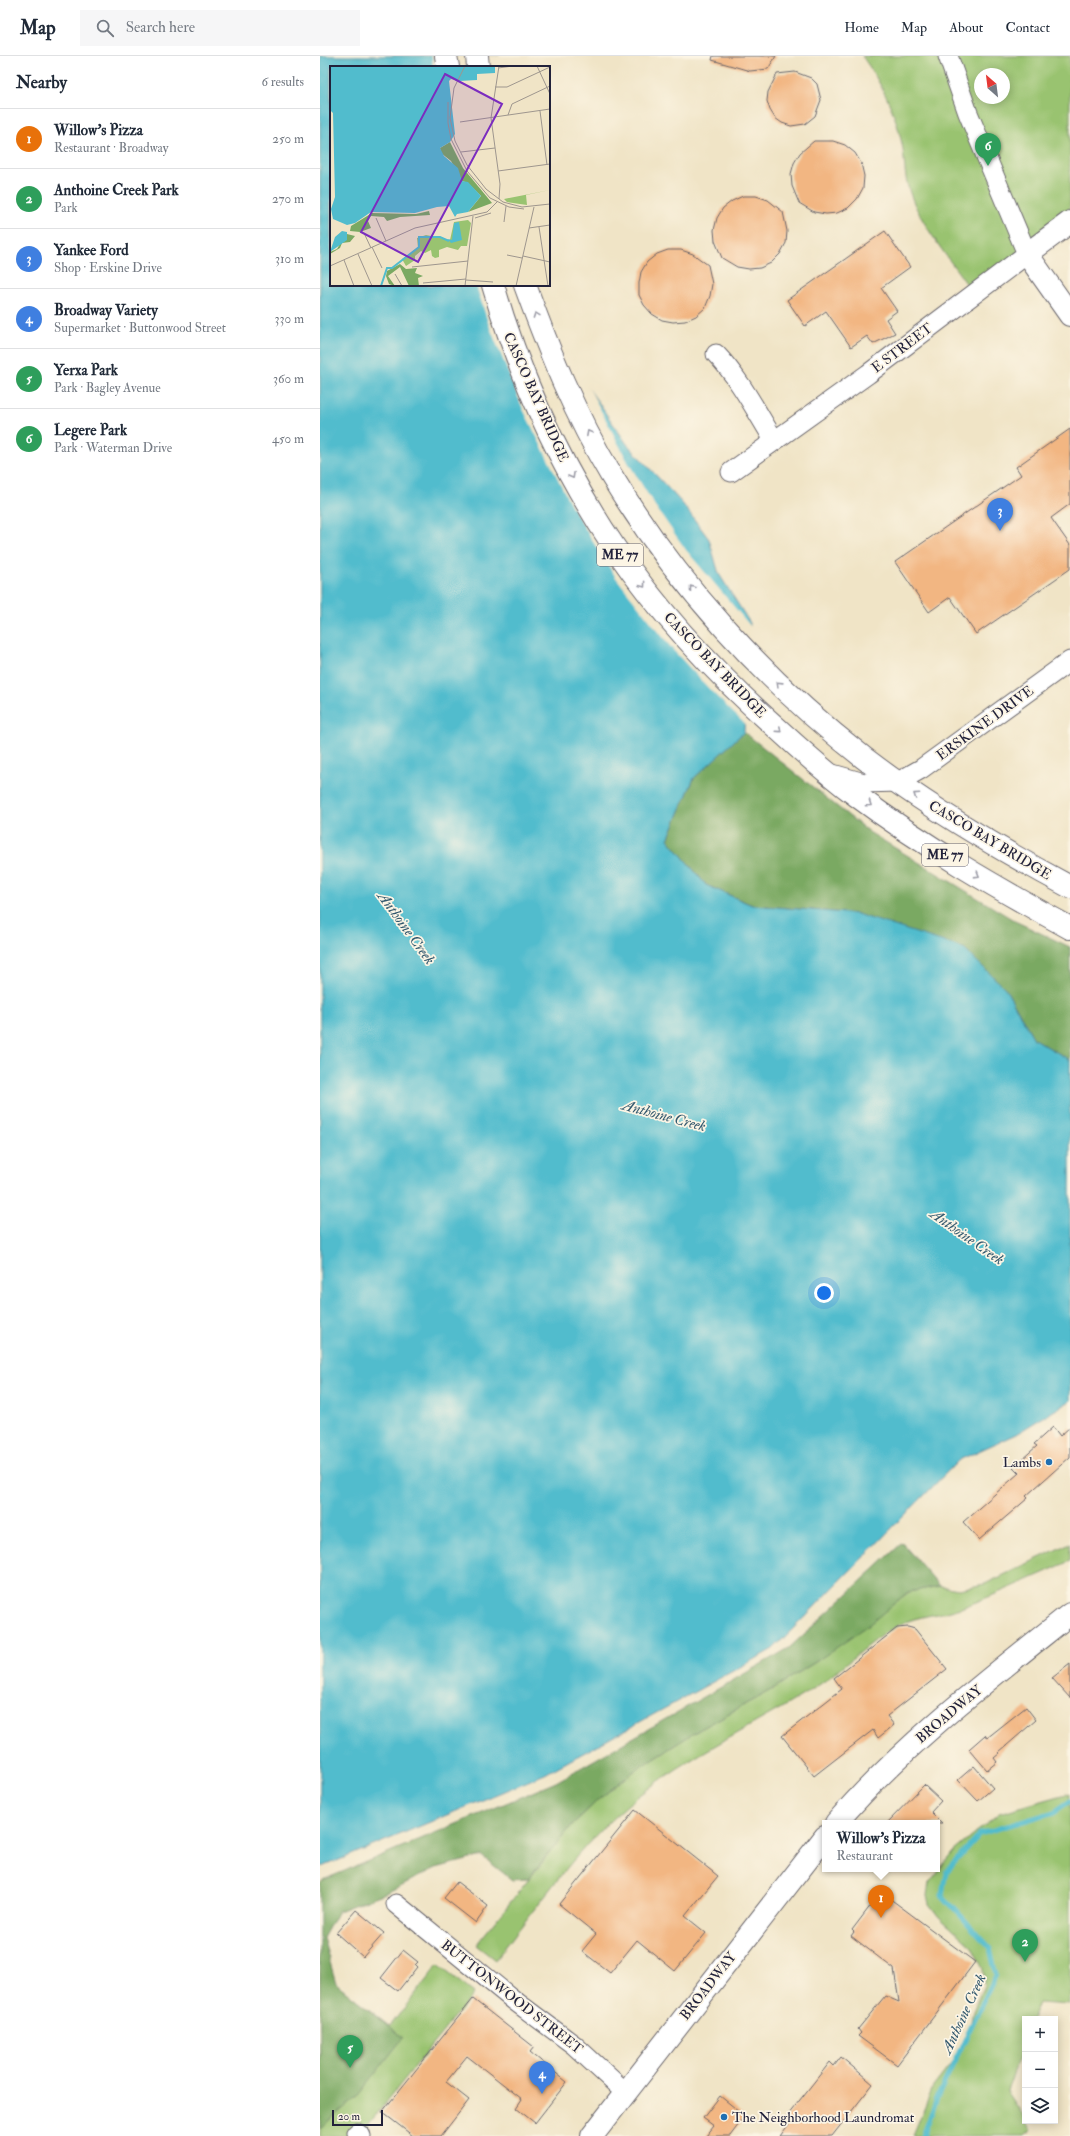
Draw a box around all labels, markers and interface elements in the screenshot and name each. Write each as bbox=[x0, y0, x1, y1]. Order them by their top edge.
search box bbox=[80, 10, 360, 46]
text: Map bbox=[20, 16, 56, 40]
icon: search bbox=[94, 17, 116, 39]
text: Search here bbox=[126, 18, 195, 37]
text: Home bbox=[844, 19, 879, 36]
text: Map bbox=[901, 19, 927, 36]
text: About bbox=[949, 19, 983, 36]
text: Contact bbox=[1005, 19, 1050, 36]
inset map bbox=[330, 66, 550, 286]
north arrow bbox=[974, 68, 1010, 104]
text: Nearby bbox=[16, 72, 67, 93]
text: 6 results bbox=[261, 74, 304, 90]
text: Willow's Pizza bbox=[54, 121, 143, 140]
text: 1 bbox=[27, 131, 31, 147]
text: 250 m bbox=[272, 131, 304, 147]
pin: 6 bbox=[975, 133, 1001, 166]
text: Restaurant · Broadway bbox=[54, 140, 169, 156]
text: Anthoine Creek Park bbox=[54, 181, 179, 200]
text: 2 bbox=[26, 191, 32, 207]
text: 270 m bbox=[272, 191, 304, 207]
text: Park bbox=[54, 200, 78, 216]
text: Yankee Ford bbox=[54, 241, 129, 260]
text: 3 bbox=[27, 251, 32, 267]
text: 310 m bbox=[275, 251, 304, 267]
text: Shop · Erskine Drive bbox=[54, 260, 162, 276]
text: Broadway Variety bbox=[54, 301, 158, 320]
text: 4 bbox=[25, 311, 33, 327]
text: 330 m bbox=[275, 311, 304, 327]
one-way arrow bbox=[532, 311, 540, 318]
street label: E STREET bbox=[868, 319, 936, 376]
text: Supermarket · Buttonwood Street bbox=[54, 320, 226, 336]
street label: CASCO BAY BRIDGE bbox=[500, 330, 572, 464]
text: Yerxa Park bbox=[54, 361, 118, 380]
text: 5 bbox=[26, 371, 32, 387]
text: 360 m bbox=[273, 371, 304, 387]
text: Park · Bagley Avenue bbox=[54, 380, 161, 396]
text: Legere Park bbox=[54, 421, 127, 440]
one-way arrow bbox=[586, 430, 594, 437]
text: 6 bbox=[26, 431, 32, 447]
text: 450 m bbox=[272, 431, 304, 447]
text: Park · Waterman Drive bbox=[54, 440, 172, 456]
one-way arrow bbox=[567, 472, 574, 479]
pin: 3 bbox=[987, 498, 1013, 531]
road number: ME 77 bbox=[597, 544, 643, 566]
one-way arrow bbox=[638, 580, 645, 587]
one-way arrow bbox=[689, 585, 696, 592]
street label: CASCO BAY BRIDGE bbox=[660, 609, 770, 721]
one-way arrow bbox=[776, 681, 784, 689]
street label: ERSKINE DRIVE bbox=[933, 682, 1037, 764]
one-way arrow bbox=[774, 726, 782, 733]
one-way arrow bbox=[913, 792, 920, 800]
street label: CASCO BAY BRIDGE bbox=[926, 797, 1054, 883]
one-way arrow bbox=[864, 799, 871, 806]
road number: ME 77 bbox=[922, 844, 968, 866]
one-way arrow bbox=[973, 871, 980, 878]
water label: Anthoine Creek bbox=[372, 886, 439, 968]
water label: Anthoine Creek bbox=[618, 1095, 708, 1136]
water label: Anthoine Creek bbox=[925, 1203, 1008, 1269]
your location bbox=[814, 1283, 834, 1303]
place label: Lambs bbox=[1003, 1454, 1041, 1471]
marker: Lambs bbox=[1044, 1457, 1054, 1467]
street label: BROADWAY bbox=[912, 1681, 986, 1747]
popup bbox=[822, 1820, 940, 1872]
text: Willow's Pizza bbox=[837, 1829, 925, 1848]
text: Restaurant bbox=[837, 1848, 893, 1864]
pin: 1 bbox=[868, 1885, 894, 1918]
pin: 2 bbox=[1012, 1929, 1038, 1962]
street label: BUTTONWOOD STREET bbox=[438, 1936, 587, 2058]
street label: BROADWAY bbox=[676, 1948, 740, 2023]
water label: Anthoine Creek bbox=[936, 1971, 991, 2059]
map controls bbox=[1022, 2016, 1058, 2124]
button: + bbox=[1022, 2016, 1058, 2052]
pin: 5 bbox=[337, 2035, 363, 2068]
button: − bbox=[1022, 2052, 1058, 2088]
pin: 4 bbox=[529, 2061, 555, 2094]
button: layers bbox=[1022, 2088, 1058, 2124]
scale bar bbox=[332, 2108, 383, 2127]
place label: The Neighborhood Laundromat bbox=[732, 2109, 915, 2126]
text: 20 m bbox=[338, 2110, 360, 2123]
marker: The Neighborhood Laundromat bbox=[719, 2112, 729, 2122]

